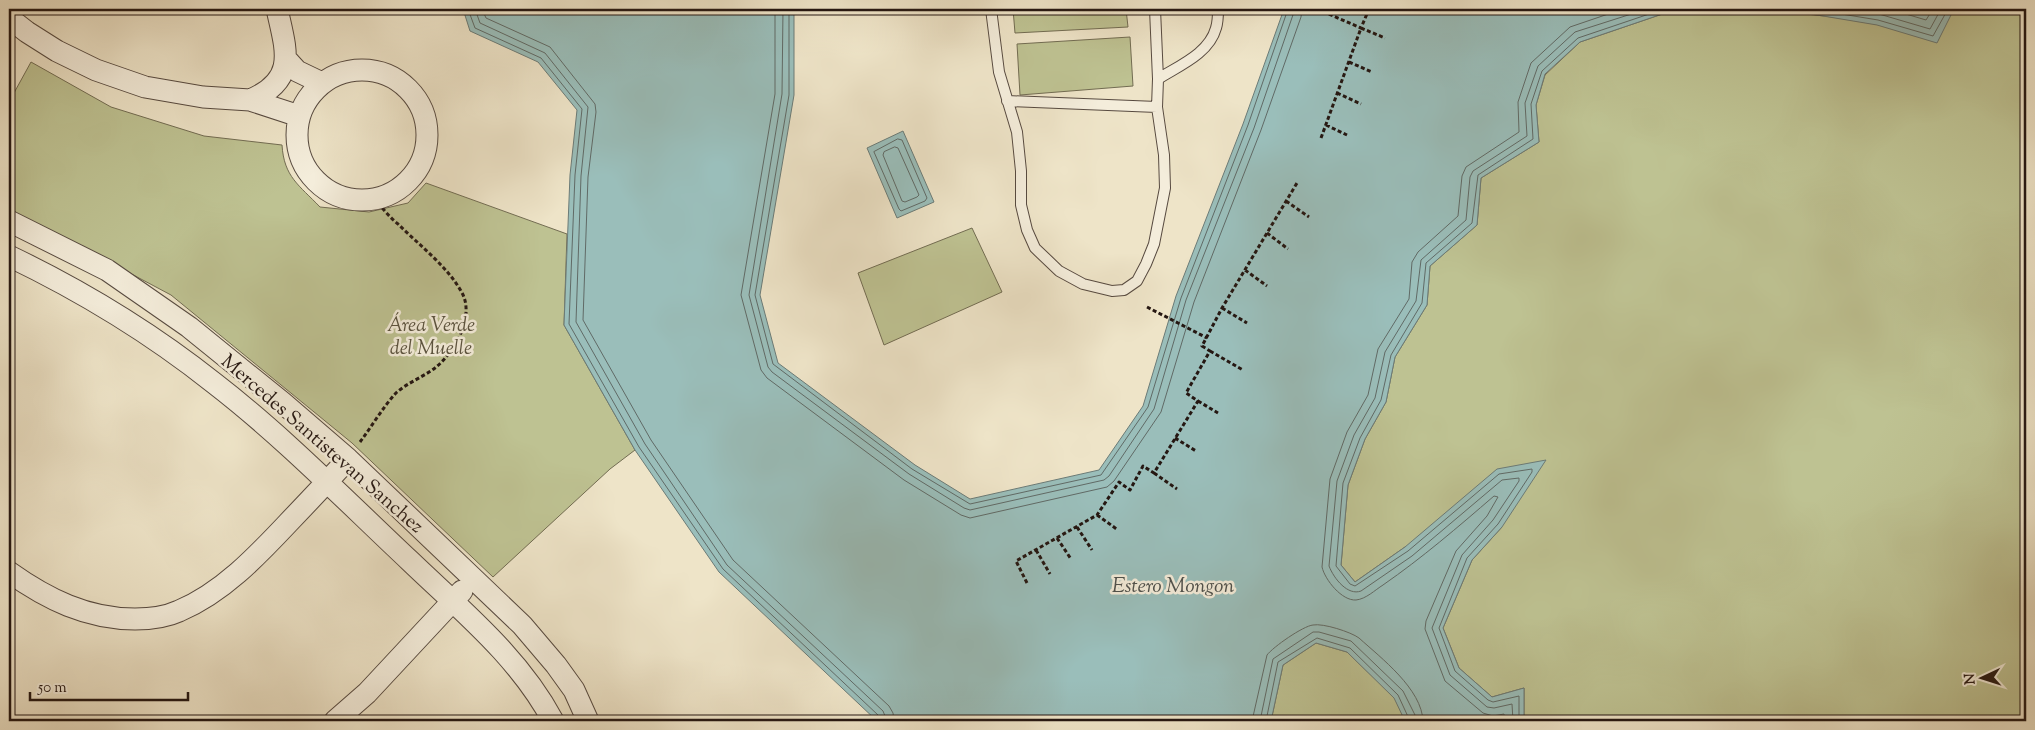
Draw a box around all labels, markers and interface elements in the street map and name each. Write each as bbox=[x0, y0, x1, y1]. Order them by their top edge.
park label: Área Verde del Muelle bbox=[387, 312, 475, 364]
street label: Mercedes Santistevan Sanchez bbox=[213, 348, 429, 541]
water label: Estero Mongon bbox=[1112, 572, 1234, 602]
north arrow bbox=[1958, 652, 2008, 702]
scale bar bbox=[30, 670, 188, 702]
text: N bbox=[1961, 672, 1981, 685]
text: 50 m bbox=[37, 678, 67, 699]

